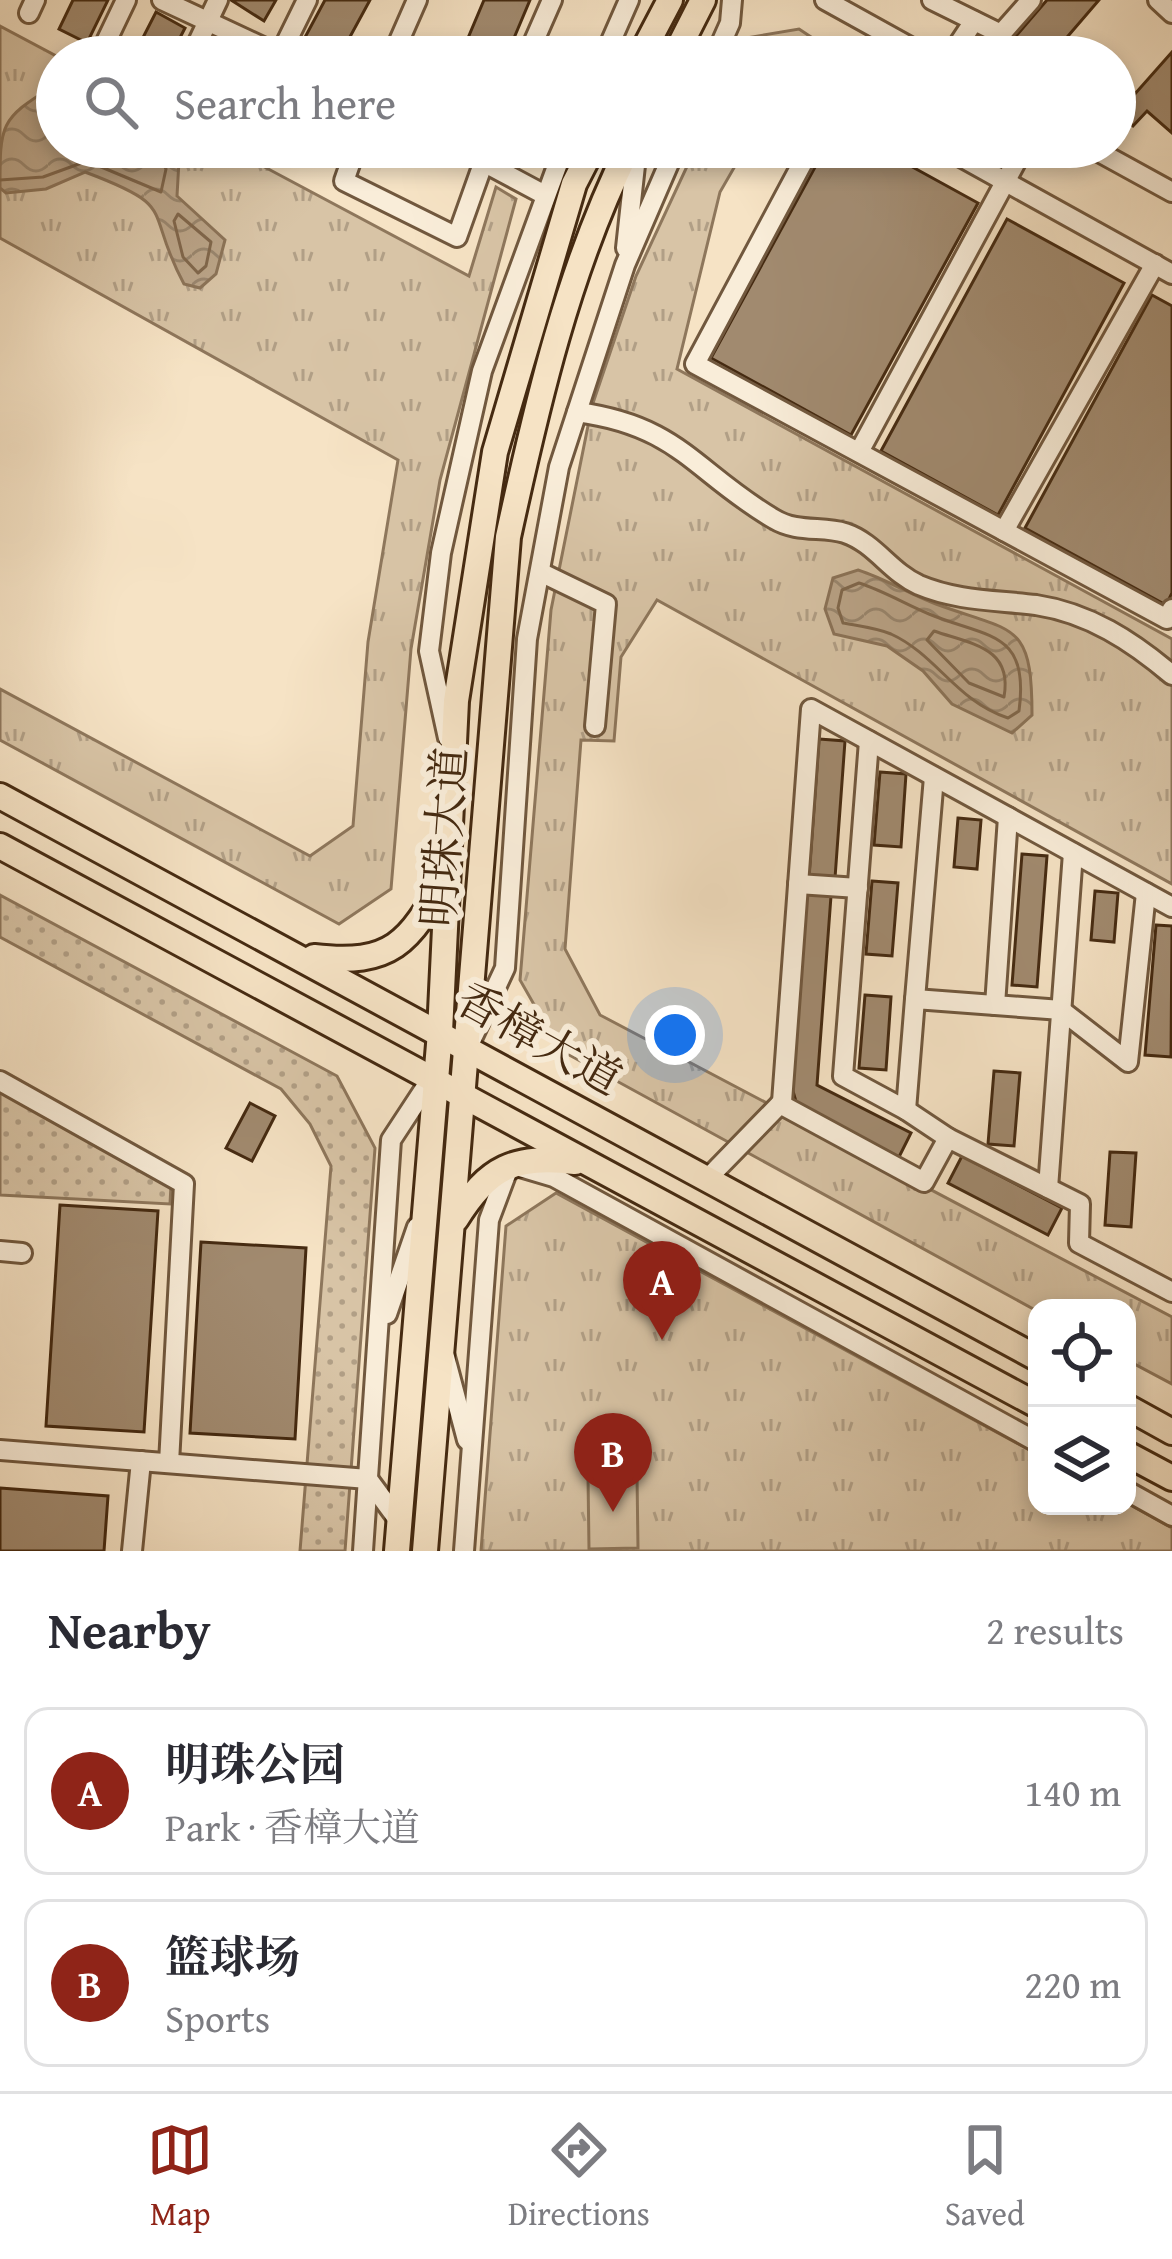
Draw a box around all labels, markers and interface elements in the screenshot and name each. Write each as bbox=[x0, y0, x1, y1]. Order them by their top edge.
search box bbox=[36, 36, 1136, 168]
icon: search bbox=[78, 69, 144, 135]
text: Search here bbox=[174, 70, 396, 135]
street label: 明珠大道 bbox=[404, 745, 482, 929]
street label: 香樟大道 bbox=[446, 966, 634, 1110]
your location bbox=[645, 1005, 705, 1065]
pin: A bbox=[623, 1241, 701, 1340]
map controls bbox=[1028, 1299, 1136, 1515]
button: locate bbox=[1028, 1299, 1136, 1407]
button: layers bbox=[1028, 1407, 1136, 1515]
pin: B bbox=[574, 1413, 652, 1512]
text: Nearby bbox=[48, 1592, 211, 1667]
text: 2 results bbox=[986, 1601, 1124, 1658]
text: 明珠公园 bbox=[165, 1731, 345, 1796]
text: A bbox=[78, 1763, 102, 1820]
text: 140 m bbox=[1024, 1763, 1121, 1820]
text: Park · 香樟大道 bbox=[165, 1798, 420, 1855]
text: 篮球场 bbox=[165, 1924, 300, 1989]
text: B bbox=[78, 1955, 102, 2012]
text: 220 m bbox=[1024, 1955, 1121, 2012]
text: Sports bbox=[165, 1989, 270, 2046]
tab: Map bbox=[147, 2117, 213, 2237]
tab: Directions bbox=[508, 2117, 650, 2237]
tab: Saved bbox=[945, 2117, 1025, 2237]

